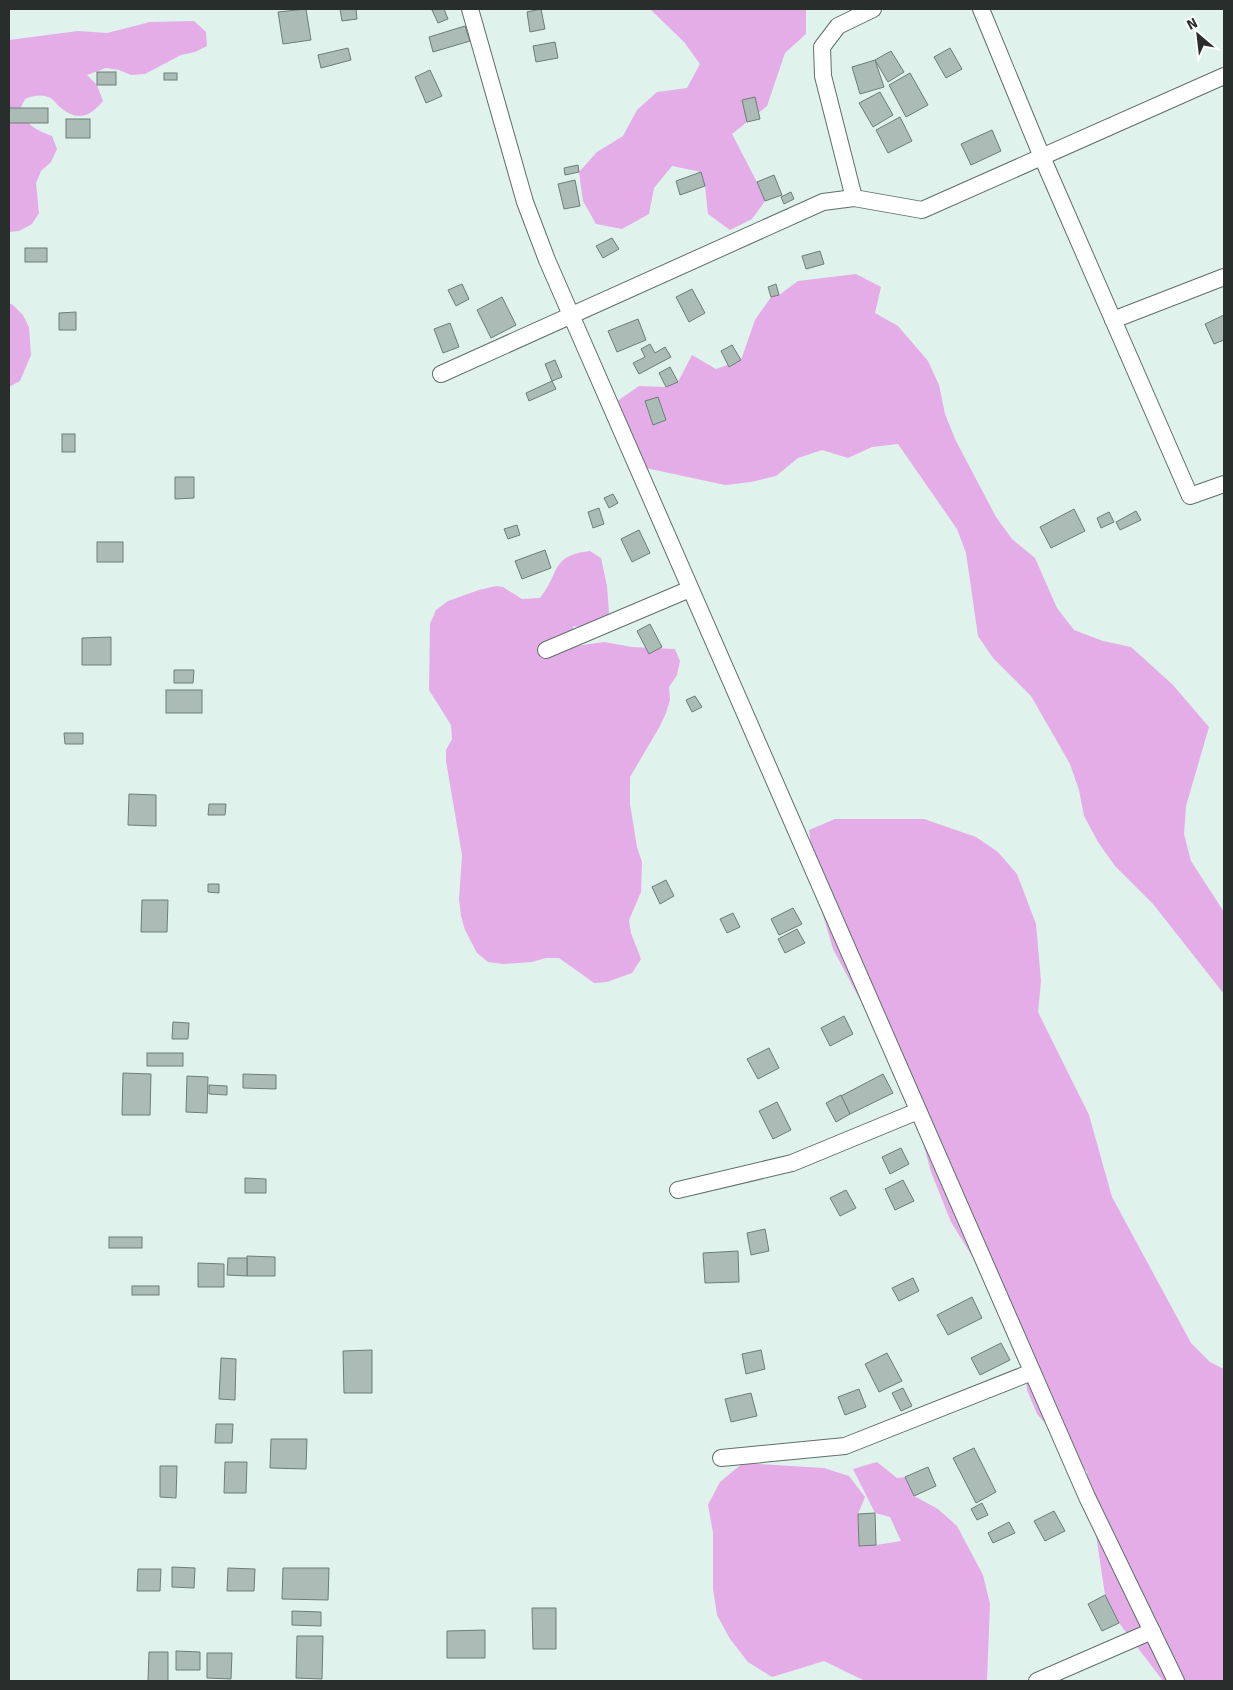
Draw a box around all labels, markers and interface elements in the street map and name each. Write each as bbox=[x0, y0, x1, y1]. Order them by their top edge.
north arrow bbox=[1173, 10, 1223, 60]
text: N bbox=[1184, 14, 1200, 34]

